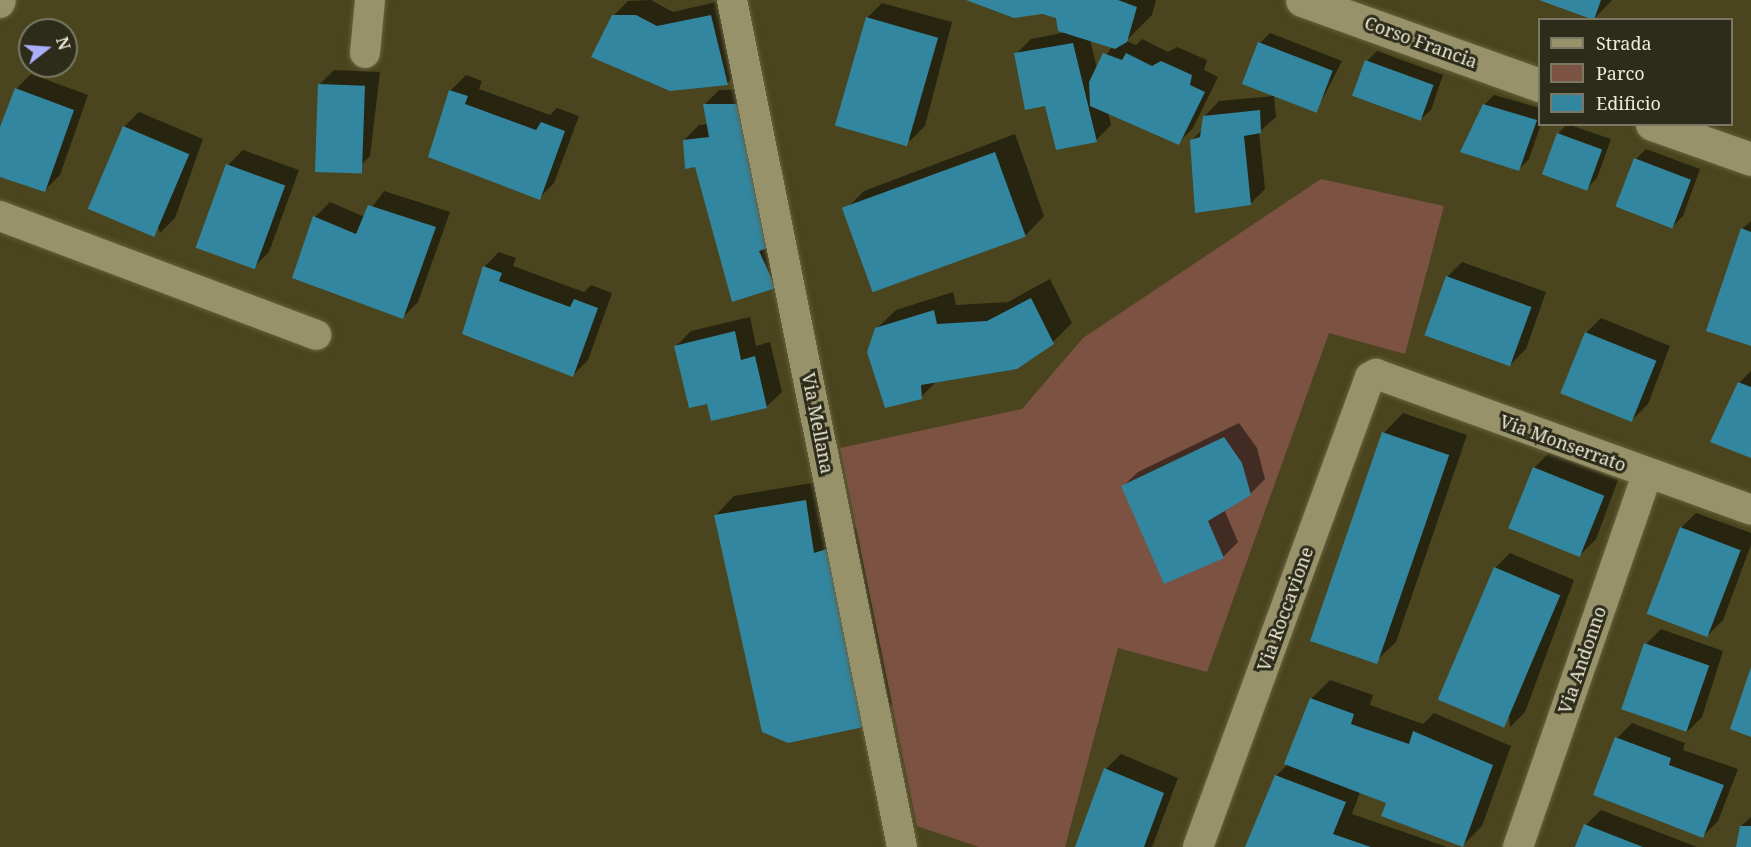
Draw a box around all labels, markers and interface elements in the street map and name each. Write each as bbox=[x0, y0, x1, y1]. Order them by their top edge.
street label: Corso Francia bbox=[1362, 12, 1480, 72]
north arrow bbox=[18, 18, 78, 78]
legend bbox=[1538, 18, 1733, 126]
text: Strada bbox=[1596, 31, 1652, 55]
text: N bbox=[51, 34, 76, 53]
text: Parco bbox=[1596, 61, 1645, 85]
text: Edificio bbox=[1596, 91, 1661, 115]
street label: Via Mellana bbox=[798, 371, 838, 475]
street label: Via Monserrato bbox=[1497, 410, 1629, 476]
street label: Via Roccavione bbox=[1253, 544, 1317, 674]
street label: Via Andonno bbox=[1554, 604, 1610, 716]

